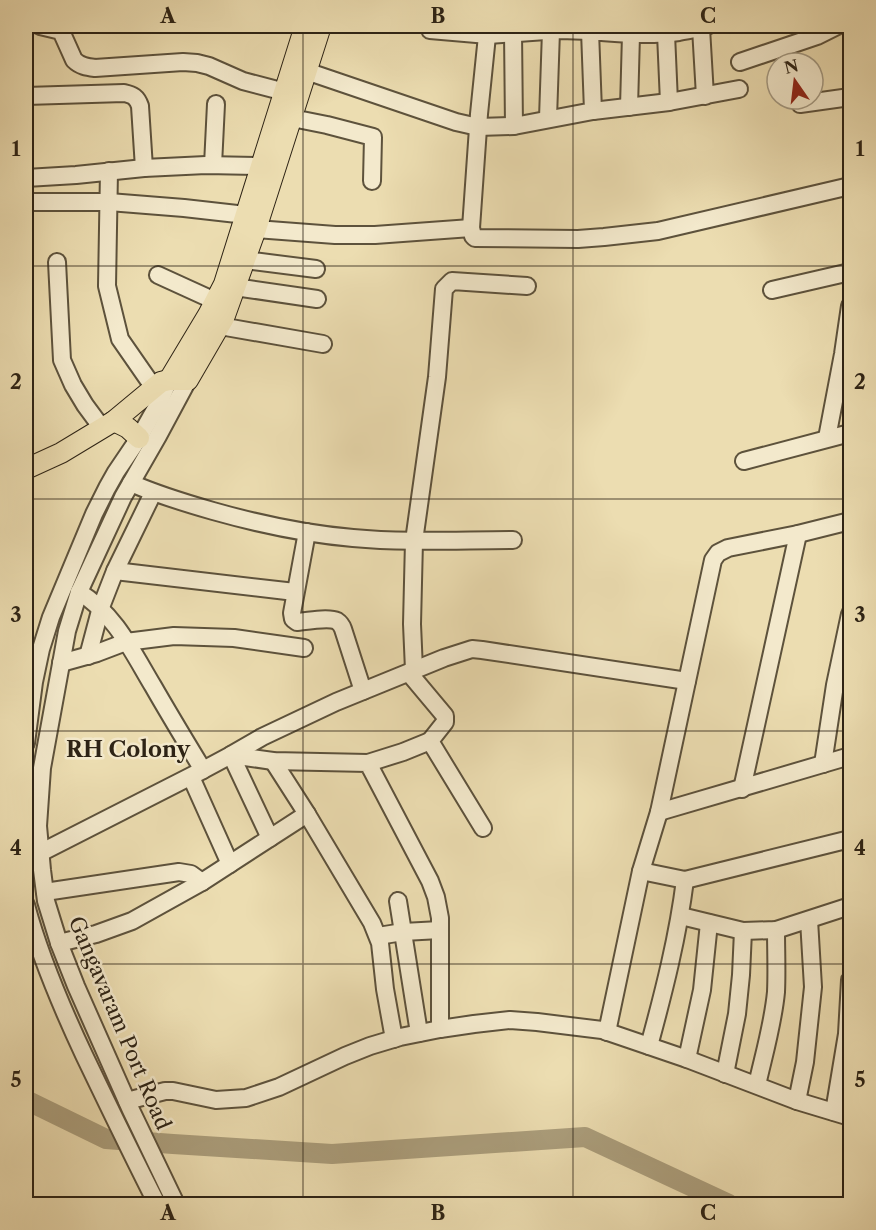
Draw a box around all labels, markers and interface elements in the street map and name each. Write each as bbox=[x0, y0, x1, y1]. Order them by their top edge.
text: A bbox=[159, 4, 176, 28]
text: B bbox=[431, 4, 446, 28]
text: C bbox=[700, 4, 716, 28]
north arrow bbox=[765, 51, 825, 111]
text: N bbox=[782, 55, 801, 78]
text: 1 bbox=[12, 137, 21, 161]
text: 1 bbox=[856, 137, 865, 161]
text: 2 bbox=[10, 370, 22, 394]
text: 2 bbox=[854, 370, 866, 394]
text: 3 bbox=[10, 603, 22, 627]
text: 3 bbox=[854, 603, 866, 627]
district label: RH Colony bbox=[66, 736, 191, 763]
text: 4 bbox=[10, 836, 22, 860]
text: 4 bbox=[854, 836, 866, 860]
street label: Gangavaram Port Road bbox=[64, 912, 176, 1134]
text: 5 bbox=[10, 1068, 22, 1092]
text: 5 bbox=[854, 1068, 866, 1092]
text: A bbox=[159, 1201, 176, 1225]
text: B bbox=[431, 1201, 446, 1225]
text: C bbox=[700, 1201, 716, 1225]

